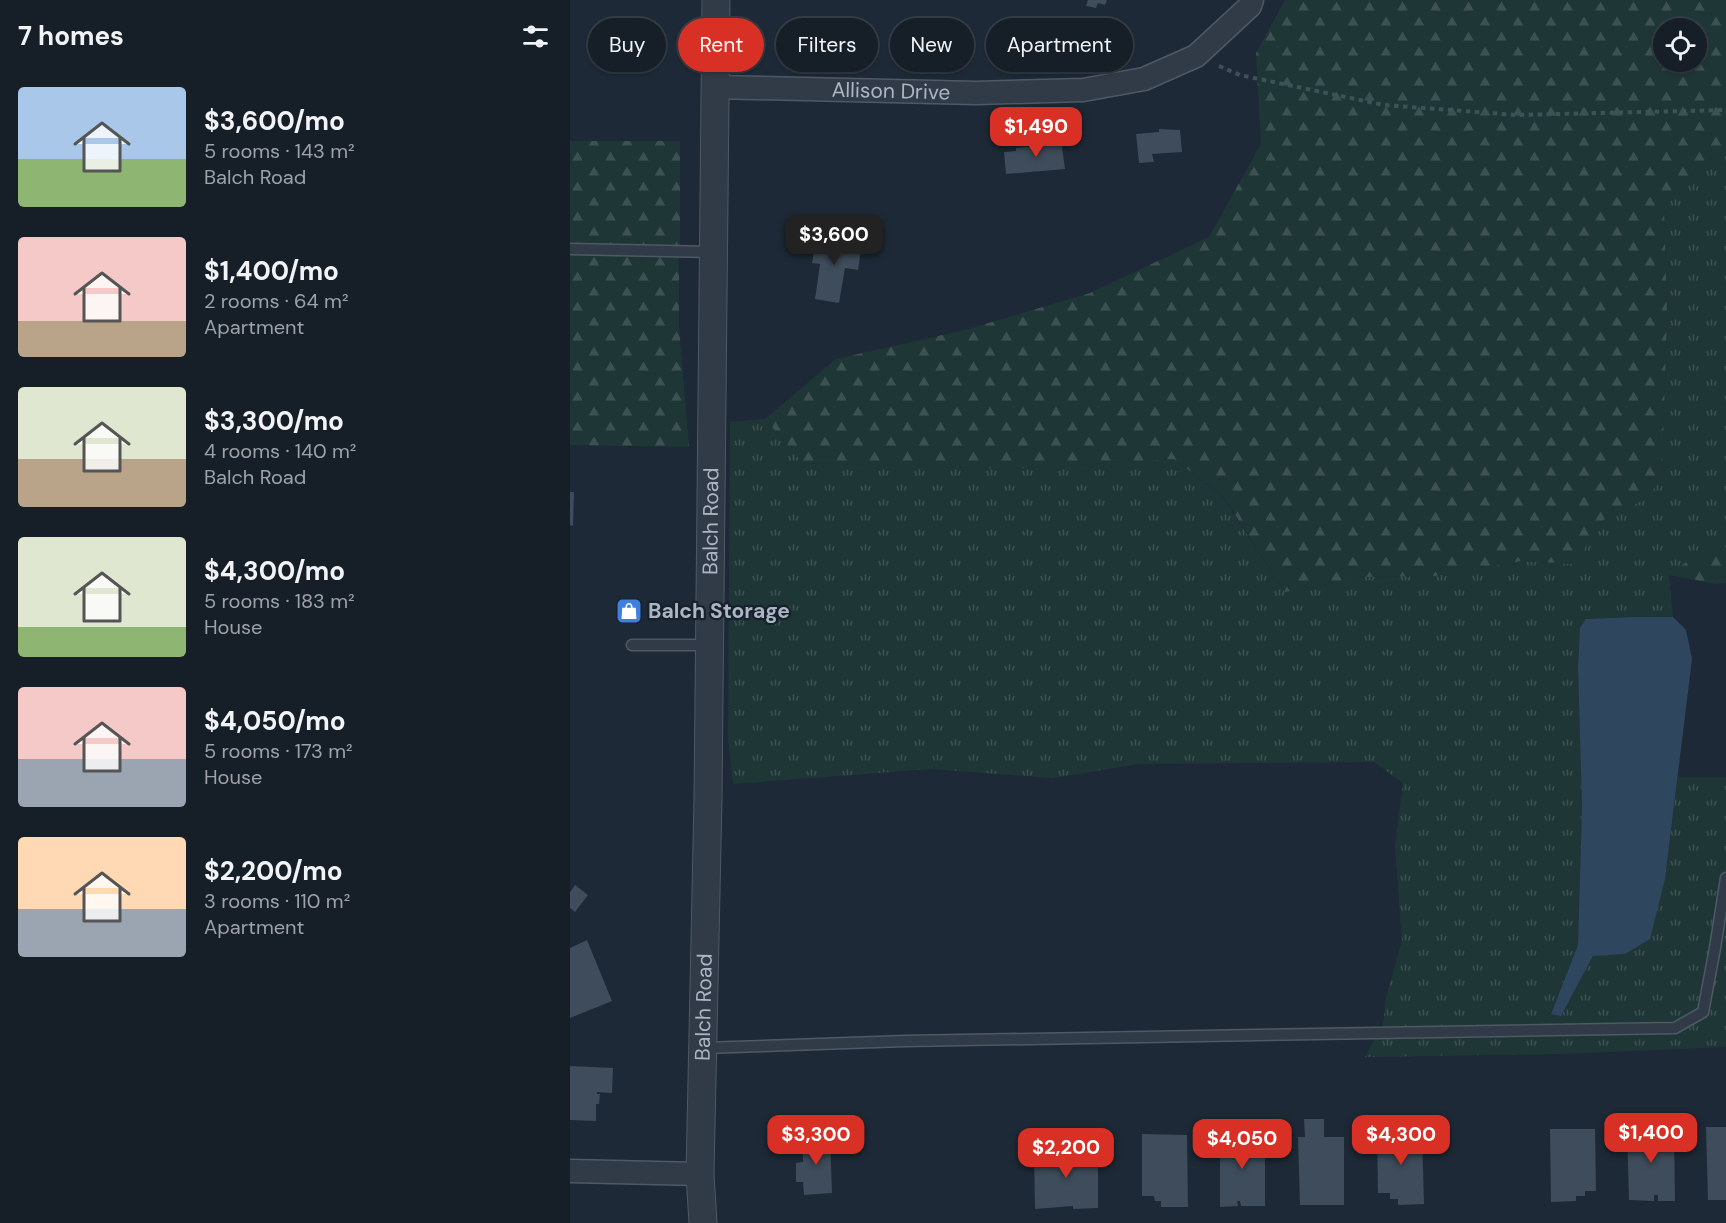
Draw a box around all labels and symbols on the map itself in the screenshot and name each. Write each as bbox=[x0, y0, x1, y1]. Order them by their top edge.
street label: Allison Drive bbox=[831, 76, 951, 106]
pin: $1,490 bbox=[987, 107, 1085, 158]
pin: $3,600 bbox=[785, 215, 883, 266]
street label: Balch Road bbox=[696, 467, 725, 575]
shop icon: Balch Storage bbox=[614, 596, 644, 626]
place label: Balch Storage bbox=[648, 597, 790, 625]
street label: Balch Road bbox=[688, 953, 719, 1061]
pin: $1,400 bbox=[1602, 1113, 1700, 1164]
pin: $3,300 bbox=[767, 1115, 865, 1166]
pin: $4,300 bbox=[1352, 1115, 1450, 1166]
pin: $4,050 bbox=[1193, 1119, 1291, 1170]
pin: $2,200 bbox=[1017, 1128, 1115, 1179]

